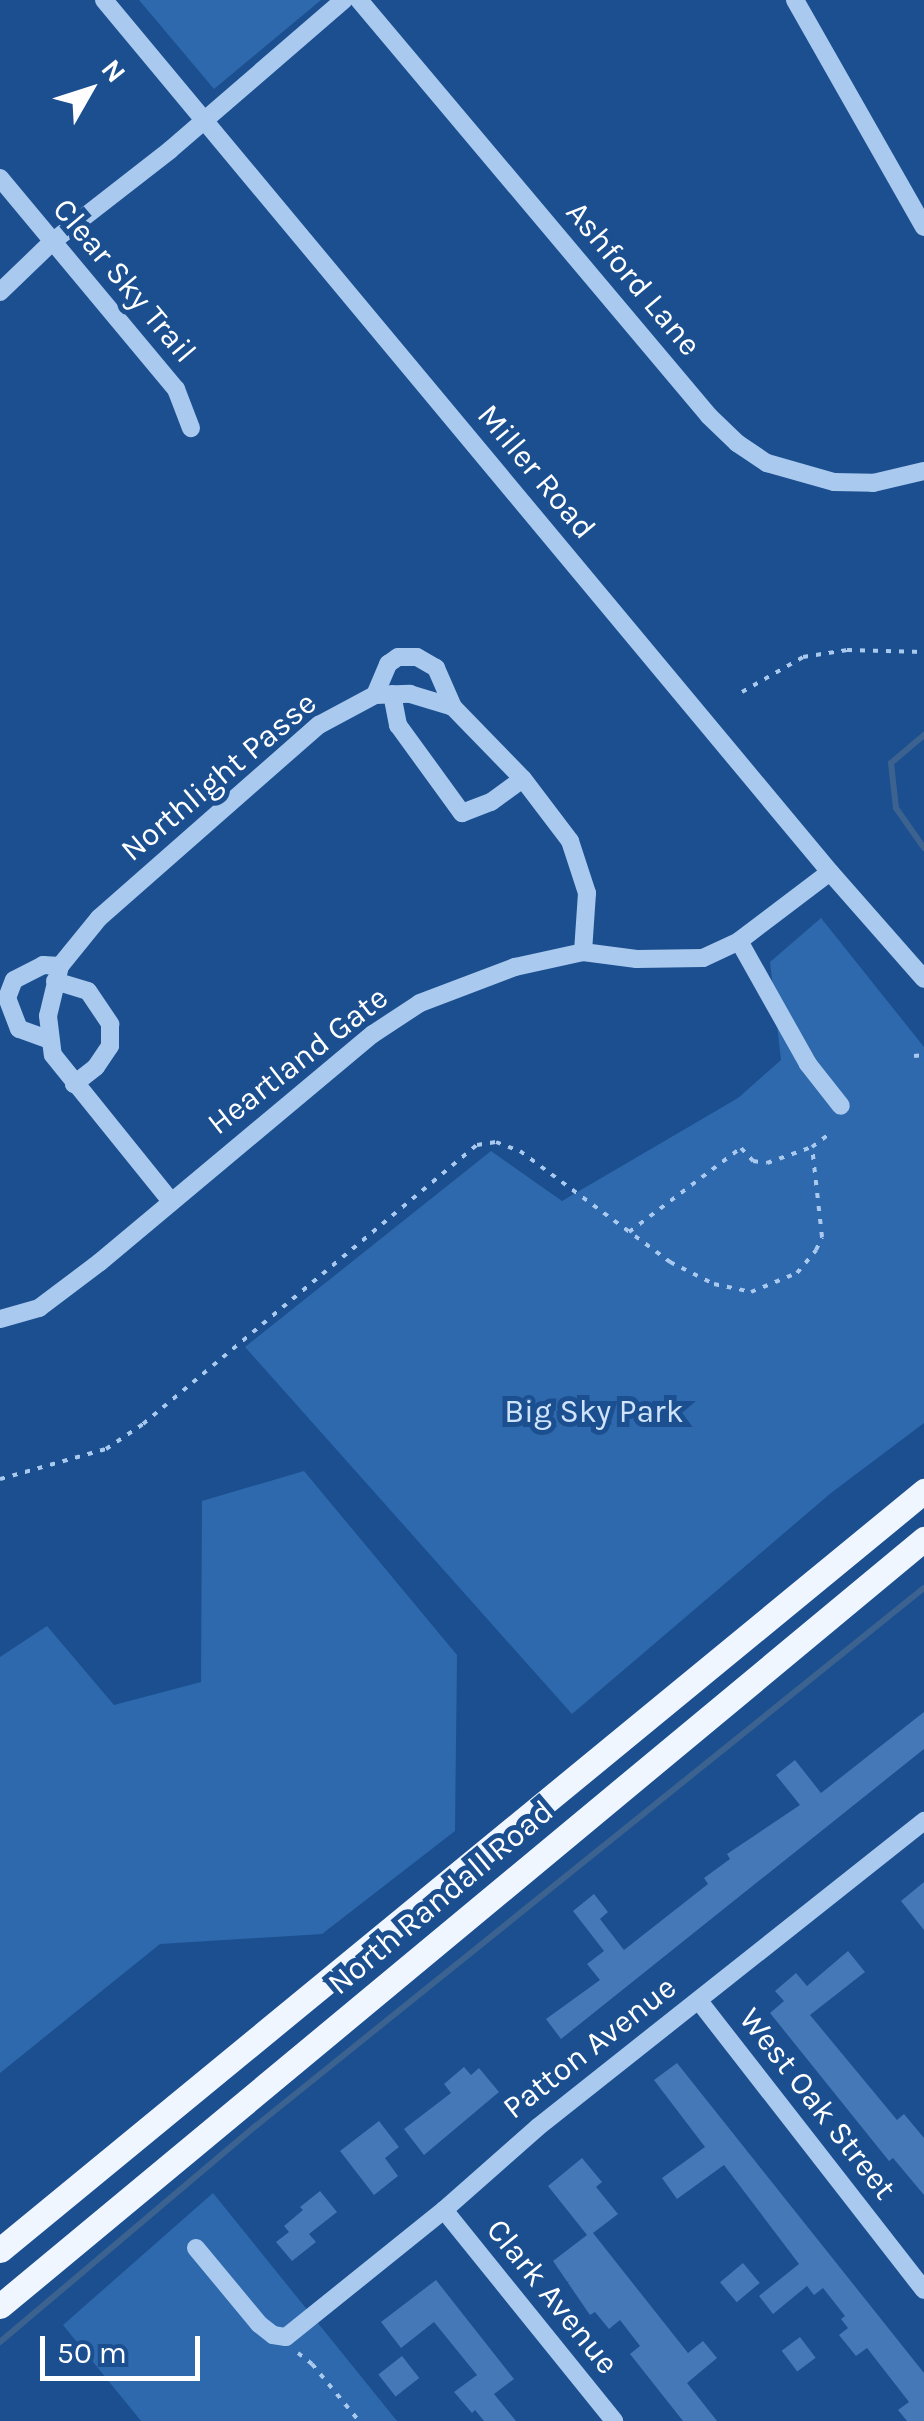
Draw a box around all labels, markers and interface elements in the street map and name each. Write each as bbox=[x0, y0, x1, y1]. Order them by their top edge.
north arrow bbox=[40, 40, 140, 140]
text: N bbox=[95, 53, 133, 89]
street label: Clear Sky Trail bbox=[44, 191, 204, 371]
street label: Ashford Lane bbox=[557, 194, 709, 364]
street label: Miller Road bbox=[469, 397, 603, 547]
street label: Northlight Passe bbox=[114, 684, 324, 870]
street label: Heartland Gate bbox=[200, 979, 396, 1143]
park label: Big Sky Park bbox=[504, 1393, 684, 1431]
street label: North Randall Road bbox=[321, 1793, 561, 2003]
street label: Patton Avenue bbox=[496, 1969, 684, 2127]
street label: West Oak Street bbox=[730, 2001, 904, 2207]
street label: Clark Avenue bbox=[478, 2212, 626, 2382]
scale bar bbox=[45, 2316, 205, 2378]
text: 50 m bbox=[57, 2335, 127, 2371]

